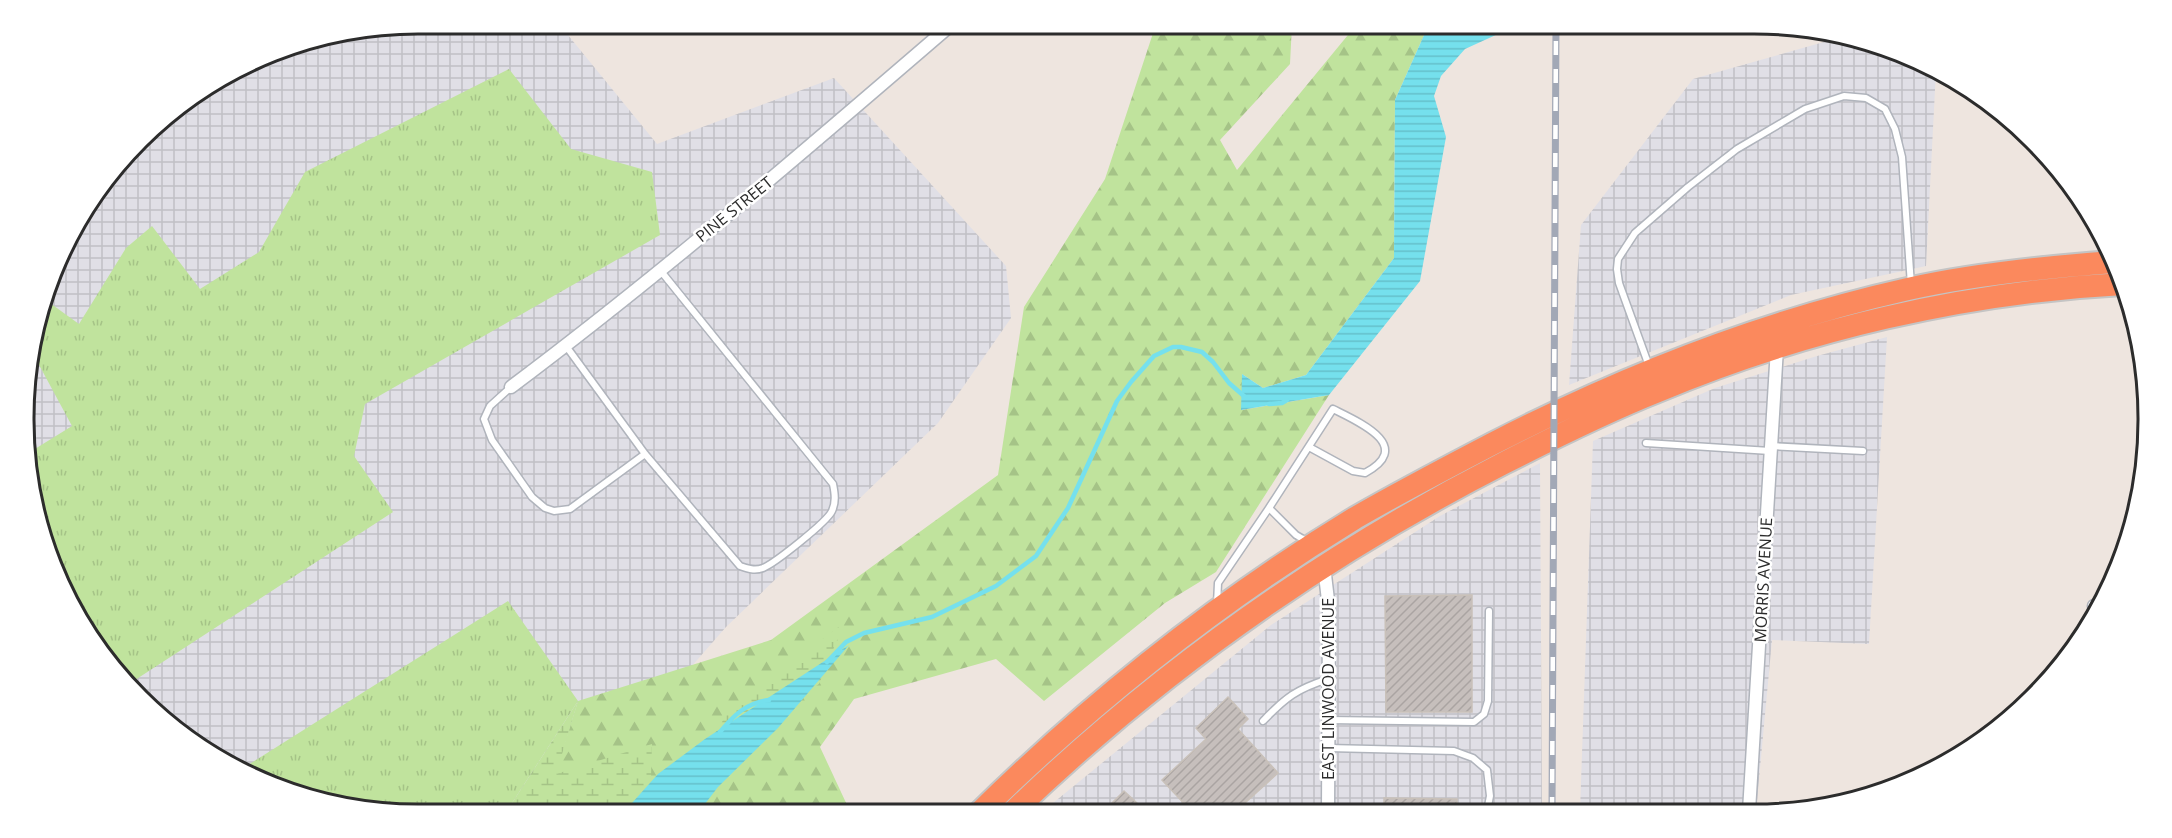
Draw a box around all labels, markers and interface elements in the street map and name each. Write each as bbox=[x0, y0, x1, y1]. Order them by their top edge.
street label: PINE STREET bbox=[691, 171, 777, 247]
street label: MORRIS AVENUE bbox=[1749, 517, 1777, 643]
street label: EAST LINWOOD AVENUE bbox=[1317, 598, 1339, 780]

